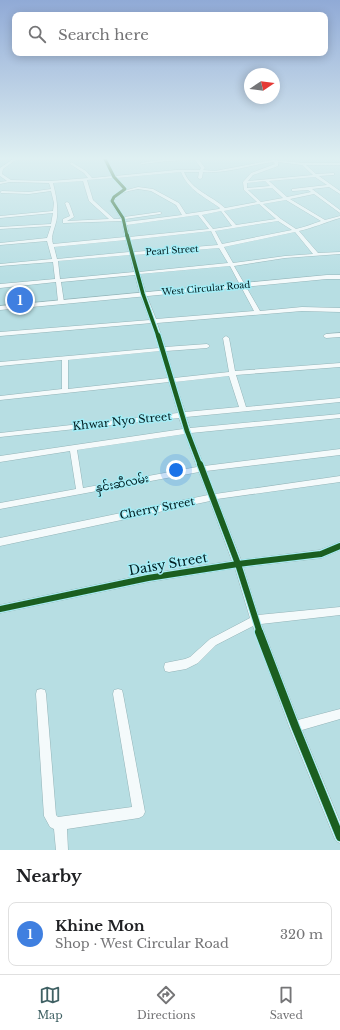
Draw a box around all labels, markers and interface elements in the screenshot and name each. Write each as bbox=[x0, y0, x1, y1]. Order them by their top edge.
search box bbox=[12, 12, 328, 56]
icon: search bbox=[26, 23, 48, 45]
text: Search here bbox=[58, 25, 149, 44]
north arrow bbox=[244, 68, 280, 104]
street label: Pearl Street bbox=[145, 243, 199, 257]
street label: West Circular Road bbox=[160, 279, 251, 297]
pin: 1 bbox=[7, 285, 33, 315]
street label: Khwar Nyo Street bbox=[72, 409, 173, 433]
your location bbox=[166, 460, 186, 480]
street label: နှင်းဆီလမ်း bbox=[94, 471, 150, 497]
street label: Cherry Street bbox=[118, 494, 197, 522]
street label: Daisy Street bbox=[127, 549, 209, 579]
text: Nearby bbox=[16, 866, 82, 887]
text: Khine Mon bbox=[55, 916, 145, 935]
text: 1 bbox=[27, 926, 33, 943]
text: 320 m bbox=[280, 926, 323, 943]
text: Shop · West Circular Road bbox=[55, 935, 229, 952]
tab: Map bbox=[37, 984, 63, 1022]
tab: Directions bbox=[137, 984, 195, 1022]
tab: Saved bbox=[270, 984, 303, 1022]

